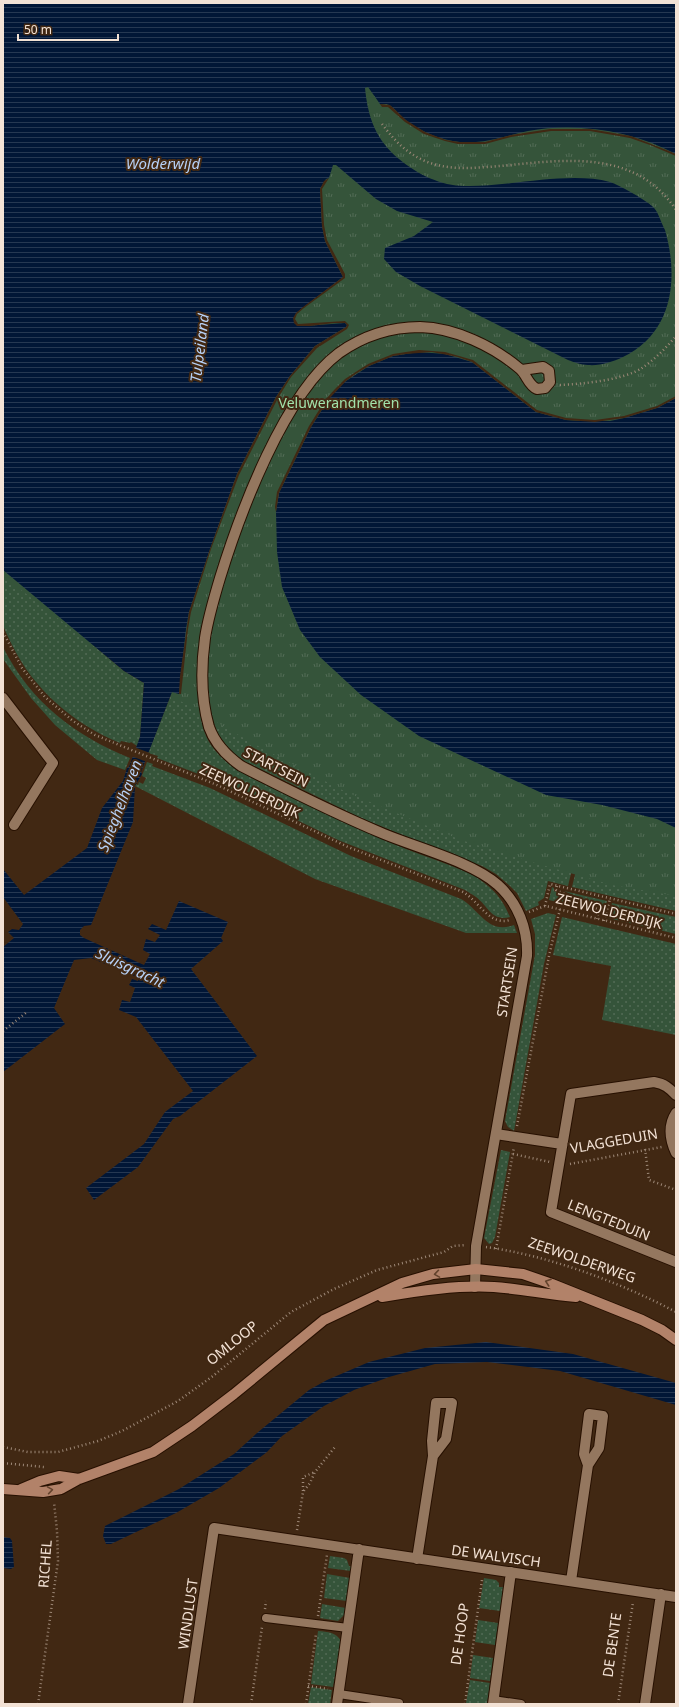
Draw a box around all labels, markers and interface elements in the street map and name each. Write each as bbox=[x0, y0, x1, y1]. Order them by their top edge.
scale bar bbox=[18, 16, 118, 42]
text: 50 m bbox=[24, 21, 52, 38]
water label: Wolderwijd bbox=[126, 153, 200, 173]
water label: Tulpeiland bbox=[185, 312, 213, 383]
park label: Veluwerandmeren bbox=[279, 393, 399, 412]
street label: STARTSEIN bbox=[240, 742, 312, 791]
water label: Spieghelhaven bbox=[92, 757, 146, 854]
street label: ZEEWOLDERDIJK bbox=[197, 759, 304, 822]
street label: ZEEWOLDERDIJK bbox=[554, 888, 665, 933]
water label: Sluisgracht bbox=[93, 942, 169, 992]
street label: STARTSEIN bbox=[492, 945, 521, 1018]
street label: VLAGGEDUIN bbox=[569, 1123, 659, 1158]
street label: LENGTEDUIN bbox=[565, 1194, 653, 1245]
street label: ZEEWOLDERWEG bbox=[526, 1232, 638, 1287]
one-way arrow bbox=[434, 1269, 440, 1278]
one-way arrow bbox=[545, 1279, 552, 1287]
street label: OMLOOP bbox=[202, 1316, 261, 1369]
one-way arrow bbox=[47, 1487, 53, 1495]
street label: RICHEL bbox=[33, 1539, 56, 1588]
street label: DE WALVISCH bbox=[450, 1540, 542, 1571]
street label: WINDLUST bbox=[173, 1577, 202, 1651]
street label: DE HOOP bbox=[446, 1602, 473, 1666]
street label: DE BENTE bbox=[598, 1612, 625, 1678]

